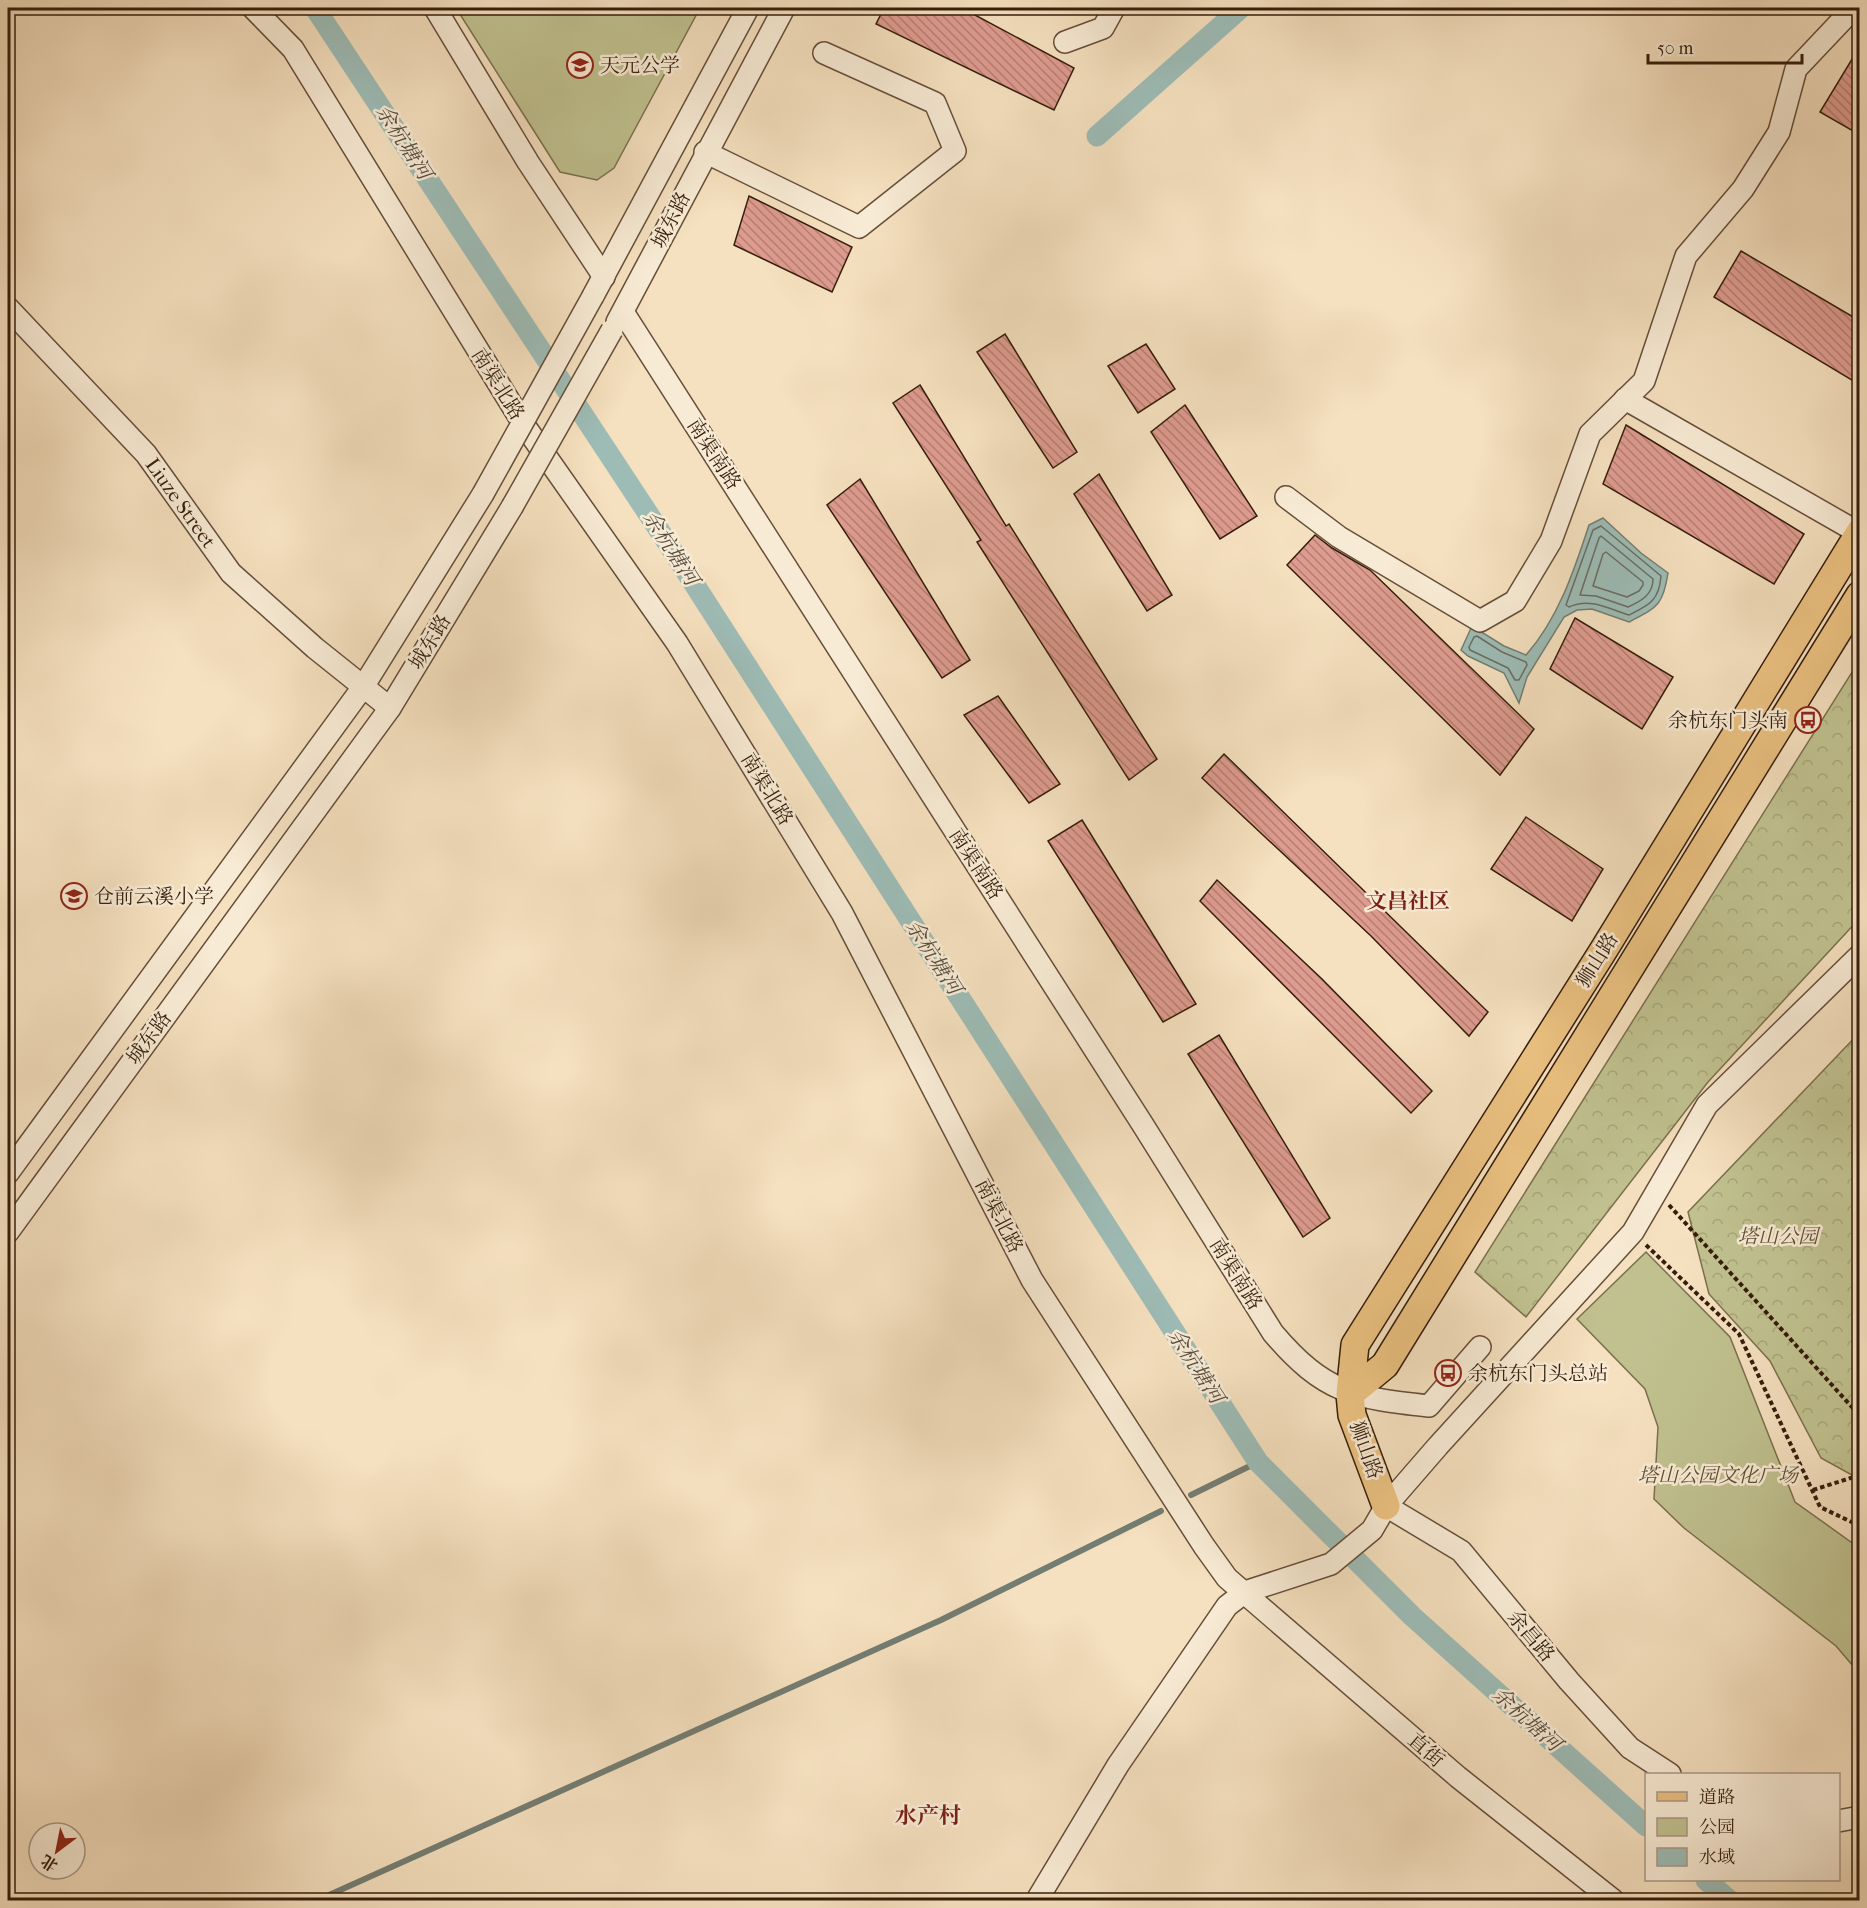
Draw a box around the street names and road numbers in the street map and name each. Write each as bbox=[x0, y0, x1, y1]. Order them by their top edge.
street label: 城东路 bbox=[647, 188, 695, 252]
street label: 南渠北路 bbox=[467, 344, 529, 424]
street label: 南渠南路 bbox=[683, 414, 745, 494]
street label: Liuze Street bbox=[141, 454, 221, 552]
street label: 城东路 bbox=[405, 610, 455, 674]
street label: 南渠北路 bbox=[737, 749, 797, 829]
street label: 南渠南路 bbox=[945, 824, 1007, 904]
street label: 狮山路 bbox=[1571, 928, 1623, 992]
street label: 城东路 bbox=[122, 1007, 176, 1069]
street label: 南渠北路 bbox=[971, 1175, 1027, 1257]
street label: 南渠南路 bbox=[1205, 1234, 1267, 1314]
street label: 狮山路 bbox=[1345, 1418, 1387, 1482]
street label: 余昌路 bbox=[1503, 1606, 1559, 1666]
street label: 直街 bbox=[1403, 1728, 1449, 1772]

